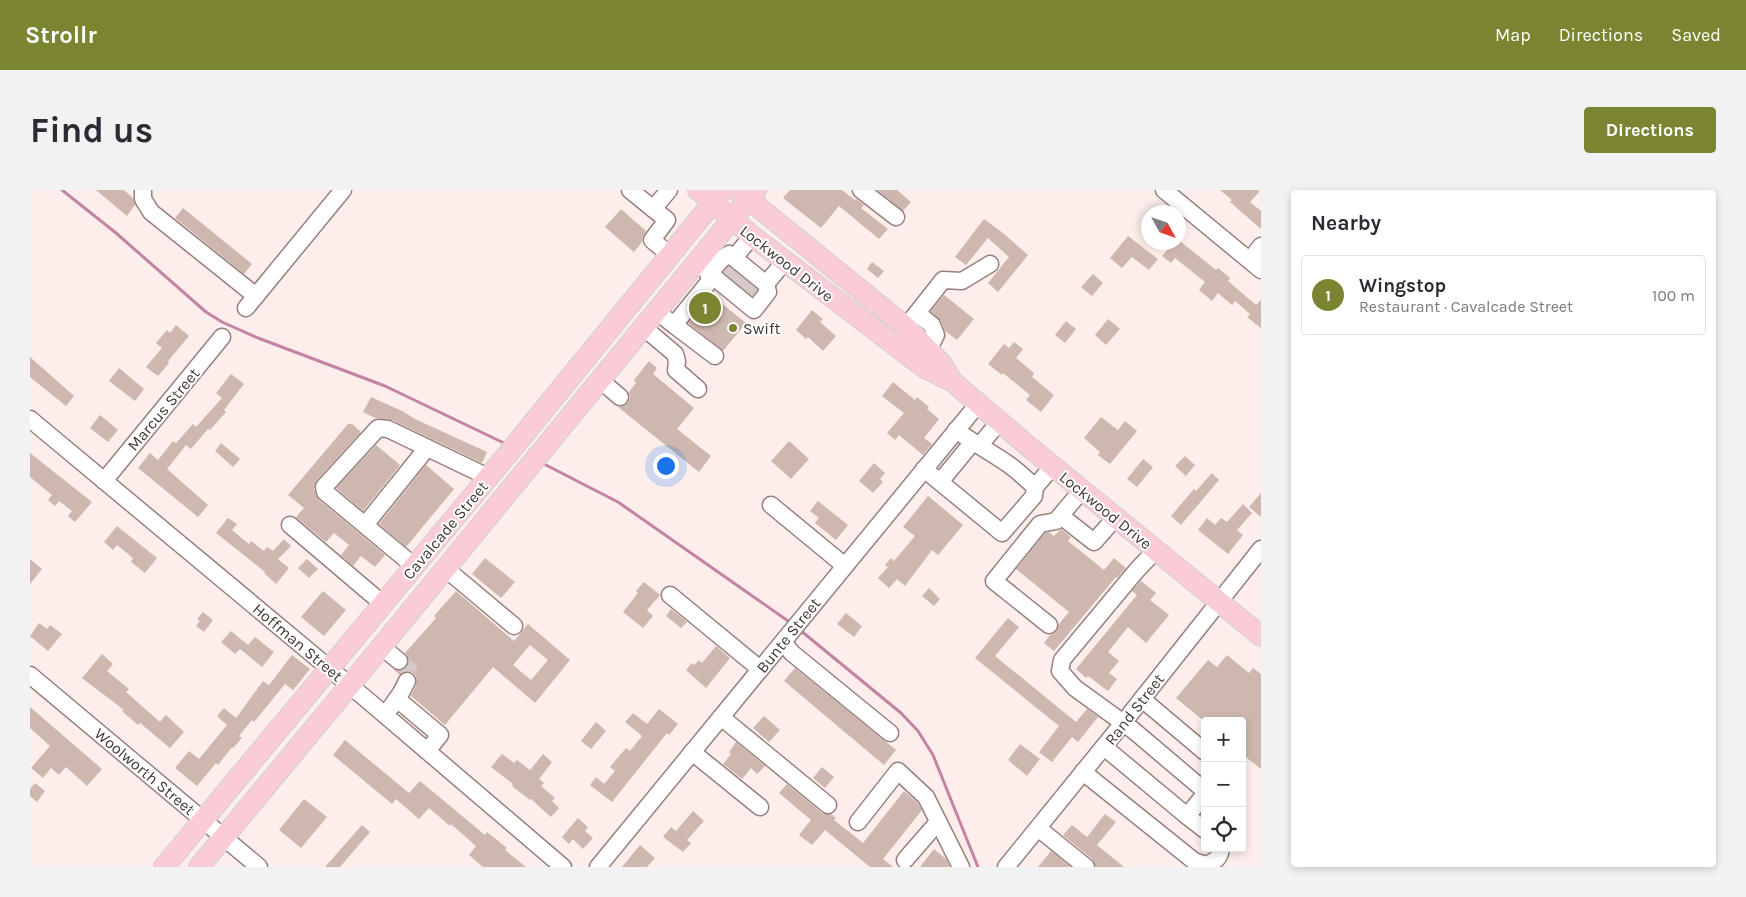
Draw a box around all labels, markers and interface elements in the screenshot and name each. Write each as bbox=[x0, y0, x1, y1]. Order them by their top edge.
text: Strollr bbox=[25, 21, 97, 49]
text: Map bbox=[1495, 24, 1531, 46]
text: Directions bbox=[1559, 24, 1643, 46]
text: Saved bbox=[1671, 24, 1721, 46]
button: Directions bbox=[1584, 107, 1716, 153]
text: Find us bbox=[30, 110, 153, 151]
north arrow bbox=[1141, 205, 1186, 250]
text: Nearby bbox=[1311, 211, 1381, 235]
street label: Lockwood Drive bbox=[736, 221, 837, 306]
text: Wingstop bbox=[1359, 275, 1446, 297]
text: 1 bbox=[1325, 286, 1331, 305]
text: 100 m bbox=[1652, 286, 1695, 305]
pin: 1 bbox=[689, 289, 721, 327]
text: Restaurant · Cavalcade Street bbox=[1359, 297, 1573, 316]
place label: Swift bbox=[743, 319, 781, 338]
marker: Swift bbox=[727, 322, 739, 334]
street label: Marcus Street bbox=[123, 364, 204, 455]
your location bbox=[653, 453, 679, 479]
street label: Lockwood Drive bbox=[1056, 467, 1156, 553]
street label: Cavalcade Street bbox=[399, 477, 492, 583]
street label: Bunte Street bbox=[752, 594, 824, 677]
street label: Hoffman Street bbox=[249, 599, 347, 686]
street label: Rand Street bbox=[1101, 670, 1168, 749]
map controls bbox=[1201, 717, 1246, 852]
button: + bbox=[1201, 717, 1246, 762]
street label: Woolworth Street bbox=[91, 724, 199, 819]
button: − bbox=[1201, 762, 1246, 807]
button: locate bbox=[1201, 807, 1246, 852]

